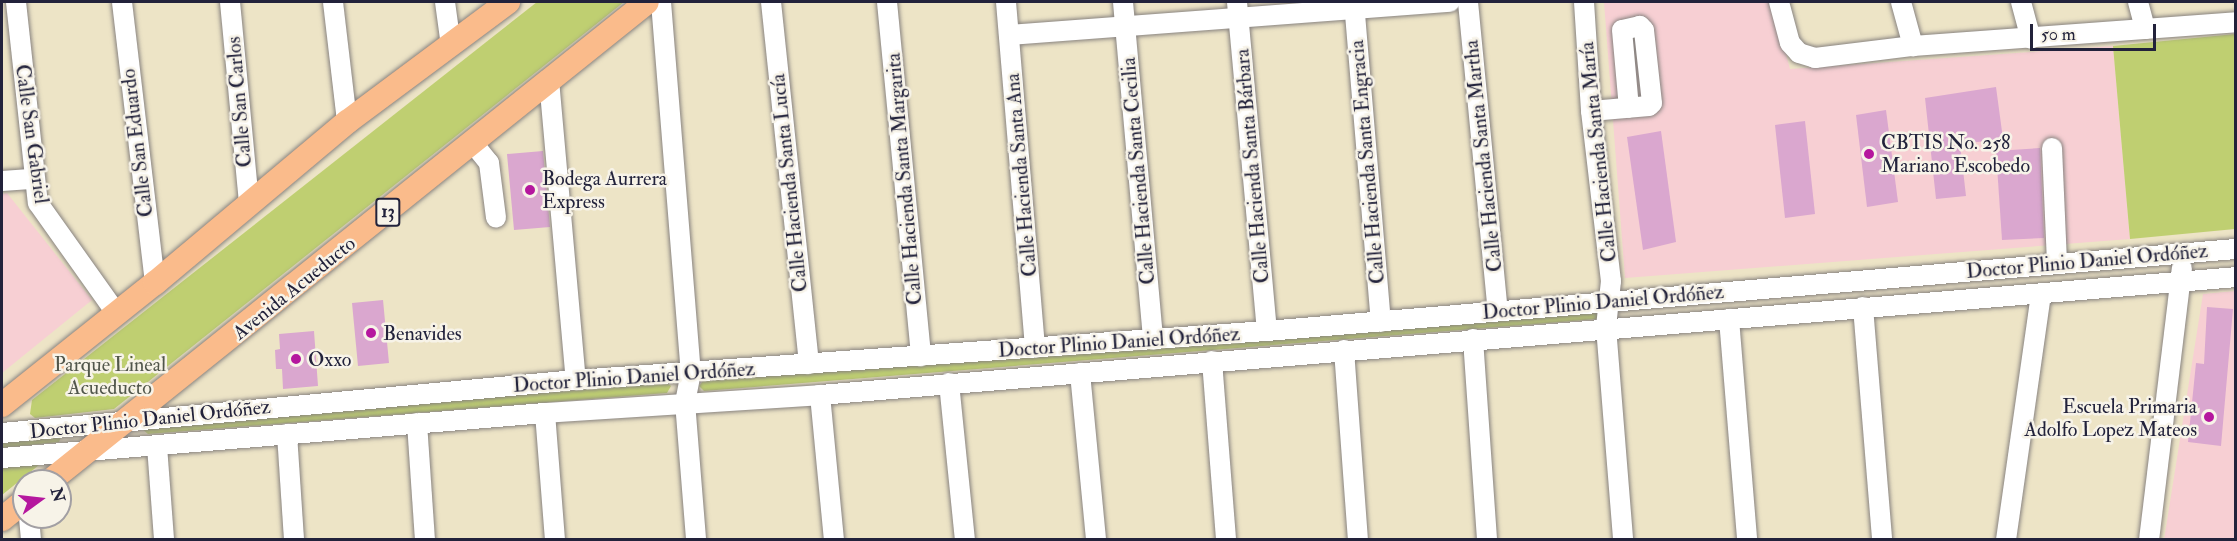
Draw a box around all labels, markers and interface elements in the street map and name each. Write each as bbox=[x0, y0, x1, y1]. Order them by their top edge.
scale bar bbox=[2033, 12, 2159, 50]
text: 50 m bbox=[2041, 23, 2076, 46]
street label: Calle San Carlos bbox=[221, 36, 257, 168]
street label: Calle Hacienda Santa Engracia bbox=[1344, 39, 1390, 285]
street label: Calle Hacienda Santa Martha bbox=[1459, 39, 1507, 273]
street label: Calle Hacienda Santa María bbox=[1575, 41, 1621, 263]
street label: Calle Hacienda Santa Bárbara bbox=[1230, 48, 1274, 284]
street label: Calle Hacienda Santa Margarita bbox=[881, 52, 927, 306]
street label: Calle Hacienda Santa Cecilia bbox=[1116, 56, 1160, 286]
street label: Calle San Gabriel bbox=[10, 63, 54, 205]
street label: Calle San Eduardo bbox=[116, 68, 158, 218]
street label: Calle Hacienda Santa Ana bbox=[1000, 72, 1042, 278]
street label: Calle Hacienda Santa Lucía bbox=[766, 73, 812, 293]
place label: CBTIS No. 258 Mariano Escobedo bbox=[1881, 130, 2030, 177]
marker: CBTIS No. 258 Mariano Escobedo bbox=[1862, 147, 1876, 161]
place label: Bodega Aurrera Express bbox=[542, 166, 667, 213]
marker: Bodega Aurrera Express bbox=[523, 183, 537, 197]
road number: 13 bbox=[374, 197, 402, 227]
street label: Avenida Acueducto bbox=[228, 231, 360, 345]
street label: Doctor Plinio Daniel Ordóñez bbox=[1965, 238, 2209, 284]
street label: Doctor Plinio Daniel Ordóñez bbox=[1481, 279, 1725, 325]
place label: Benavides bbox=[383, 321, 462, 345]
street label: Doctor Plinio Daniel Ordóñez bbox=[997, 322, 1241, 362]
marker: Benavides bbox=[364, 326, 378, 340]
place label: Oxxo bbox=[308, 347, 351, 371]
park label: Parque Lineal Acueducto bbox=[54, 352, 166, 399]
marker: Oxxo bbox=[289, 352, 303, 366]
street label: Doctor Plinio Daniel Ordóñez bbox=[512, 357, 756, 397]
street label: Doctor Plinio Daniel Ordóñez bbox=[28, 394, 272, 444]
place label: Escuela Primaria Adolfo Lopez Mateos bbox=[2024, 394, 2197, 441]
marker: Escuela Primaria Adolfo Lopez Mateos bbox=[2202, 410, 2216, 424]
north arrow bbox=[12, 469, 72, 529]
text: N bbox=[46, 485, 69, 504]

